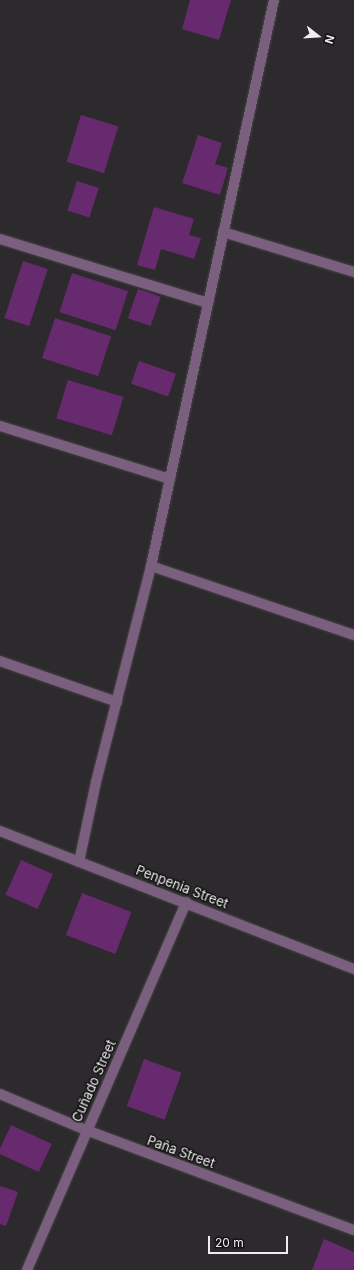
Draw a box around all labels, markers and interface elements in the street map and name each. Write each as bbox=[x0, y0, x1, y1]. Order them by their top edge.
north arrow bbox=[298, 16, 338, 56]
text: N bbox=[322, 33, 337, 46]
street label: Penpenia Street bbox=[134, 862, 230, 912]
street label: Cuñado Street bbox=[69, 1038, 119, 1124]
street label: Paña Street bbox=[145, 1133, 217, 1171]
scale bar bbox=[210, 1228, 290, 1254]
text: 20 m bbox=[215, 1235, 244, 1250]

